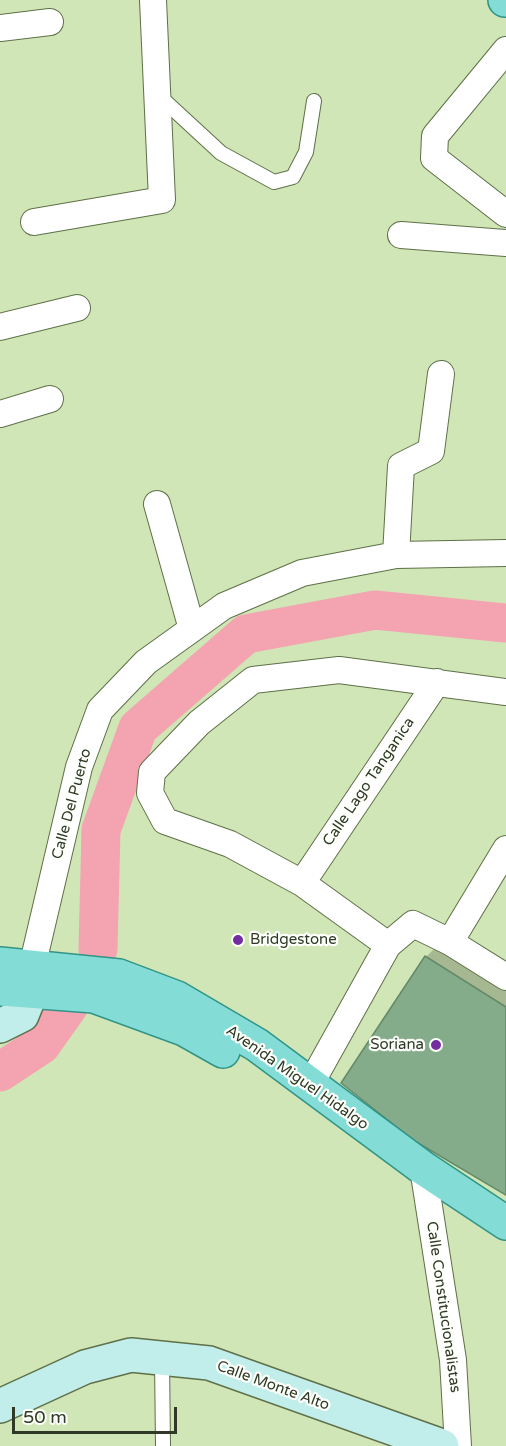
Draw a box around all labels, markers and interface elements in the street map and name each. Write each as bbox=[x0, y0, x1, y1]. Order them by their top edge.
street label: Calle Lago Tanganica bbox=[319, 714, 419, 850]
street label: Calle Del Puerto bbox=[49, 747, 95, 861]
place label: Bridgestone bbox=[250, 931, 337, 949]
marker: Bridgestone bbox=[231, 933, 245, 947]
street label: Avenida Miguel Hidalgo bbox=[222, 1022, 372, 1134]
place label: Soriana bbox=[370, 1036, 424, 1054]
marker: Soriana bbox=[429, 1038, 443, 1052]
street label: Calle Constitucionalistas bbox=[422, 1220, 464, 1394]
street label: Calle Monte Alto bbox=[214, 1357, 332, 1415]
scale bar bbox=[15, 1395, 180, 1433]
text: 50 m bbox=[23, 1406, 67, 1428]

